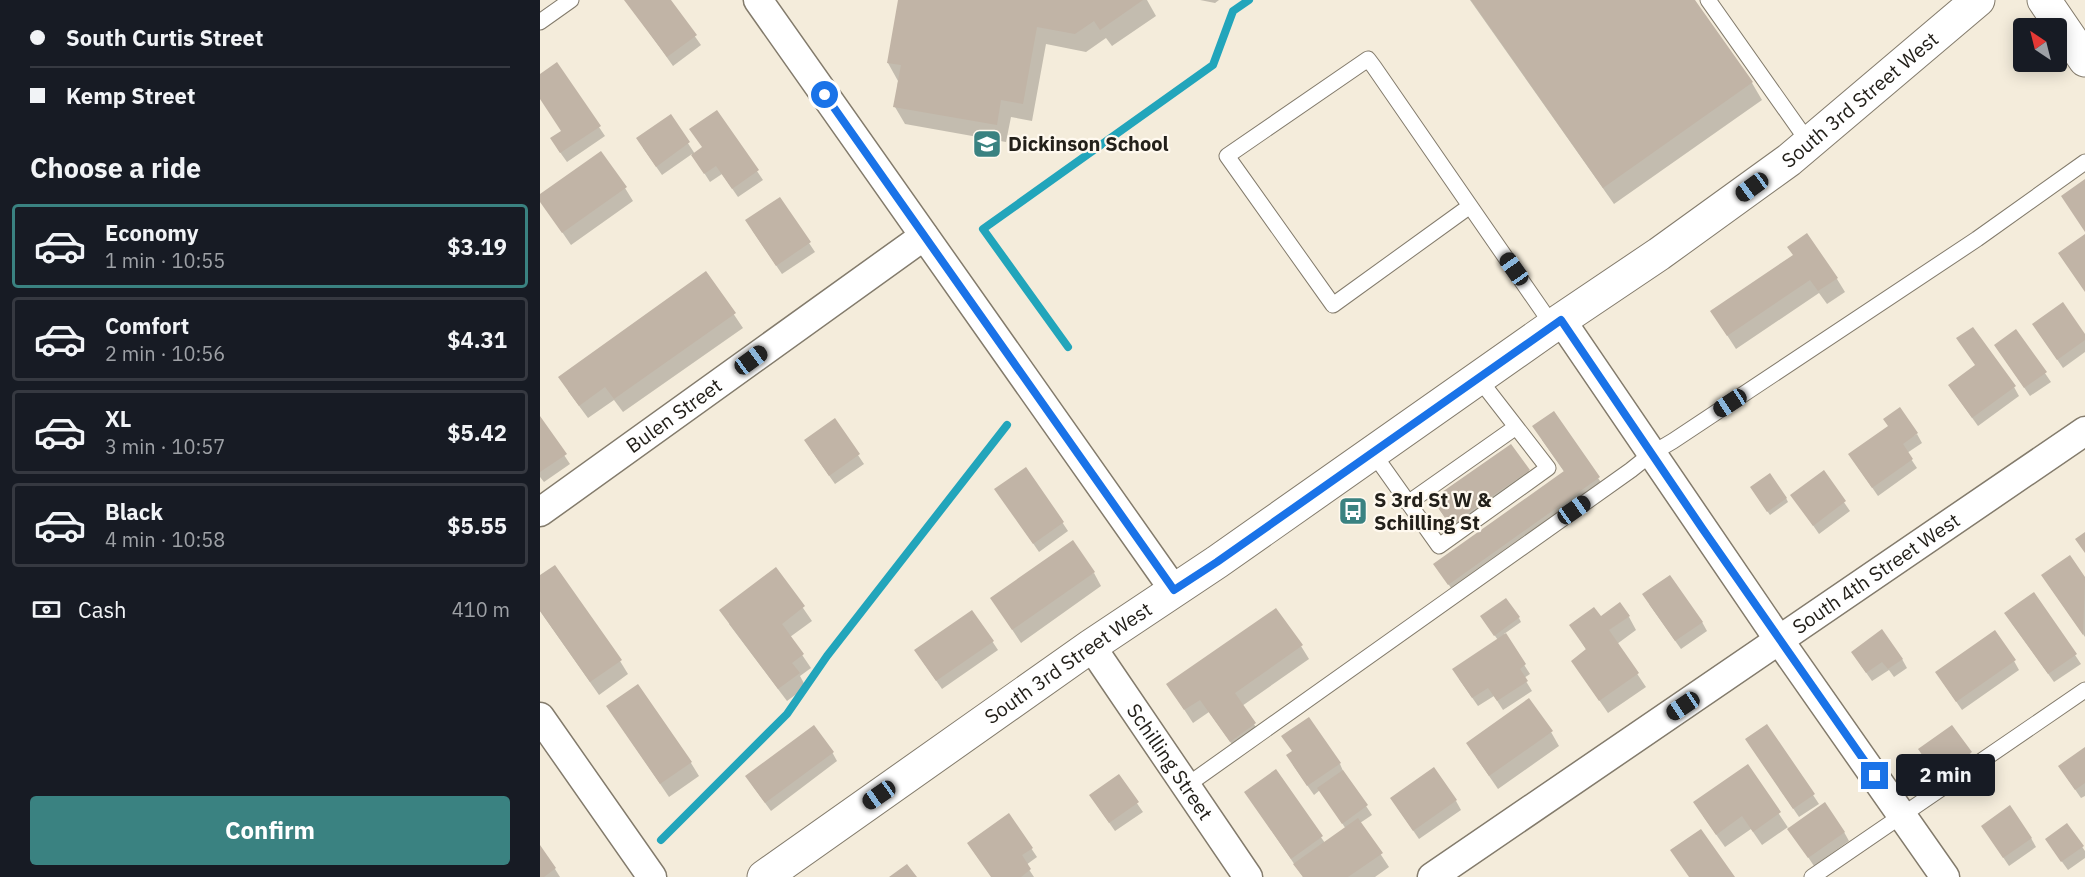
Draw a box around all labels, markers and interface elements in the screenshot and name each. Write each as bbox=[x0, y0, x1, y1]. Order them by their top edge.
north arrow bbox=[2013, 18, 2067, 72]
map controls bbox=[2013, 18, 2067, 72]
text: South Curtis Street bbox=[66, 23, 263, 52]
street label: South 3rd Street West bbox=[1776, 25, 1944, 174]
text: Kemp Street bbox=[66, 81, 195, 110]
route start bbox=[811, 81, 838, 108]
school or university icon: Dickinson School bbox=[971, 128, 1003, 160]
place label: Dickinson School bbox=[1008, 130, 1169, 157]
text: Choose a ride bbox=[30, 150, 201, 185]
car bbox=[1732, 169, 1772, 205]
text: Economy bbox=[105, 218, 199, 247]
icon: car bbox=[33, 219, 87, 273]
text: $3.19 bbox=[447, 232, 507, 261]
text: 1 min · 10:55 bbox=[105, 247, 225, 274]
car bbox=[1496, 249, 1532, 289]
text: Comfort bbox=[105, 311, 189, 340]
icon: car bbox=[33, 312, 87, 366]
text: $4.31 bbox=[447, 325, 507, 354]
text: 2 min · 10:56 bbox=[105, 340, 225, 367]
car bbox=[731, 342, 771, 378]
street label: Bulen Street bbox=[620, 372, 727, 459]
car bbox=[1710, 386, 1750, 420]
text: XL bbox=[105, 404, 131, 433]
icon: car bbox=[33, 405, 87, 459]
text: $5.42 bbox=[447, 418, 507, 447]
text: 3 min · 10:57 bbox=[105, 433, 225, 460]
place label: S 3rd St W & Schilling St bbox=[1374, 486, 1492, 536]
car bbox=[1554, 492, 1594, 528]
bus stop icon: S 3rd St W & Schilling St bbox=[1337, 495, 1369, 527]
text: Black bbox=[105, 497, 163, 526]
icon: car bbox=[33, 498, 87, 552]
street label: South 4th Street West bbox=[1787, 506, 1965, 640]
text: $5.55 bbox=[447, 511, 507, 540]
text: 4 min · 10:58 bbox=[105, 526, 225, 553]
icon: cash bbox=[30, 593, 63, 626]
text: Cash bbox=[78, 595, 127, 624]
street label: South 3rd Street West bbox=[979, 595, 1157, 730]
text: 410 m bbox=[452, 596, 510, 623]
car bbox=[1663, 688, 1703, 724]
street label: Schilling Street bbox=[1121, 698, 1219, 825]
callout: 2 min bbox=[1896, 755, 1995, 797]
text: 2 min bbox=[1919, 761, 1972, 788]
route end bbox=[1861, 762, 1888, 789]
car bbox=[859, 777, 899, 813]
button: Confirm bbox=[30, 796, 510, 865]

